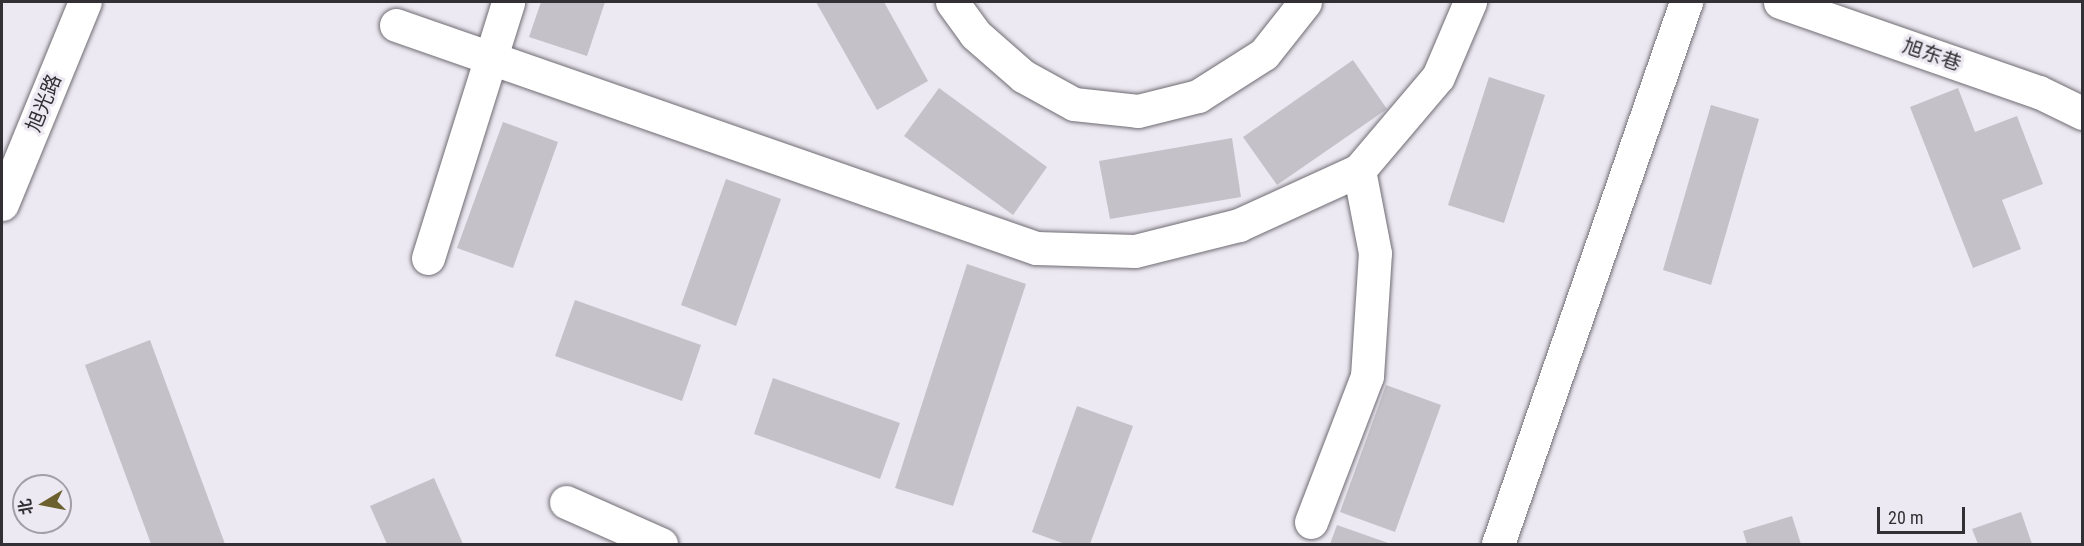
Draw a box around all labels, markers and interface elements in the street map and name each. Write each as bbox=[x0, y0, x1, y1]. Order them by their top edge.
street label: 旭东巷 bbox=[1900, 34, 1964, 76]
street label: 旭光路 bbox=[22, 71, 66, 135]
north arrow bbox=[12, 474, 72, 534]
scale bar bbox=[1880, 495, 1968, 533]
text: 北 bbox=[15, 497, 36, 516]
text: 20 m bbox=[1888, 507, 1923, 528]

